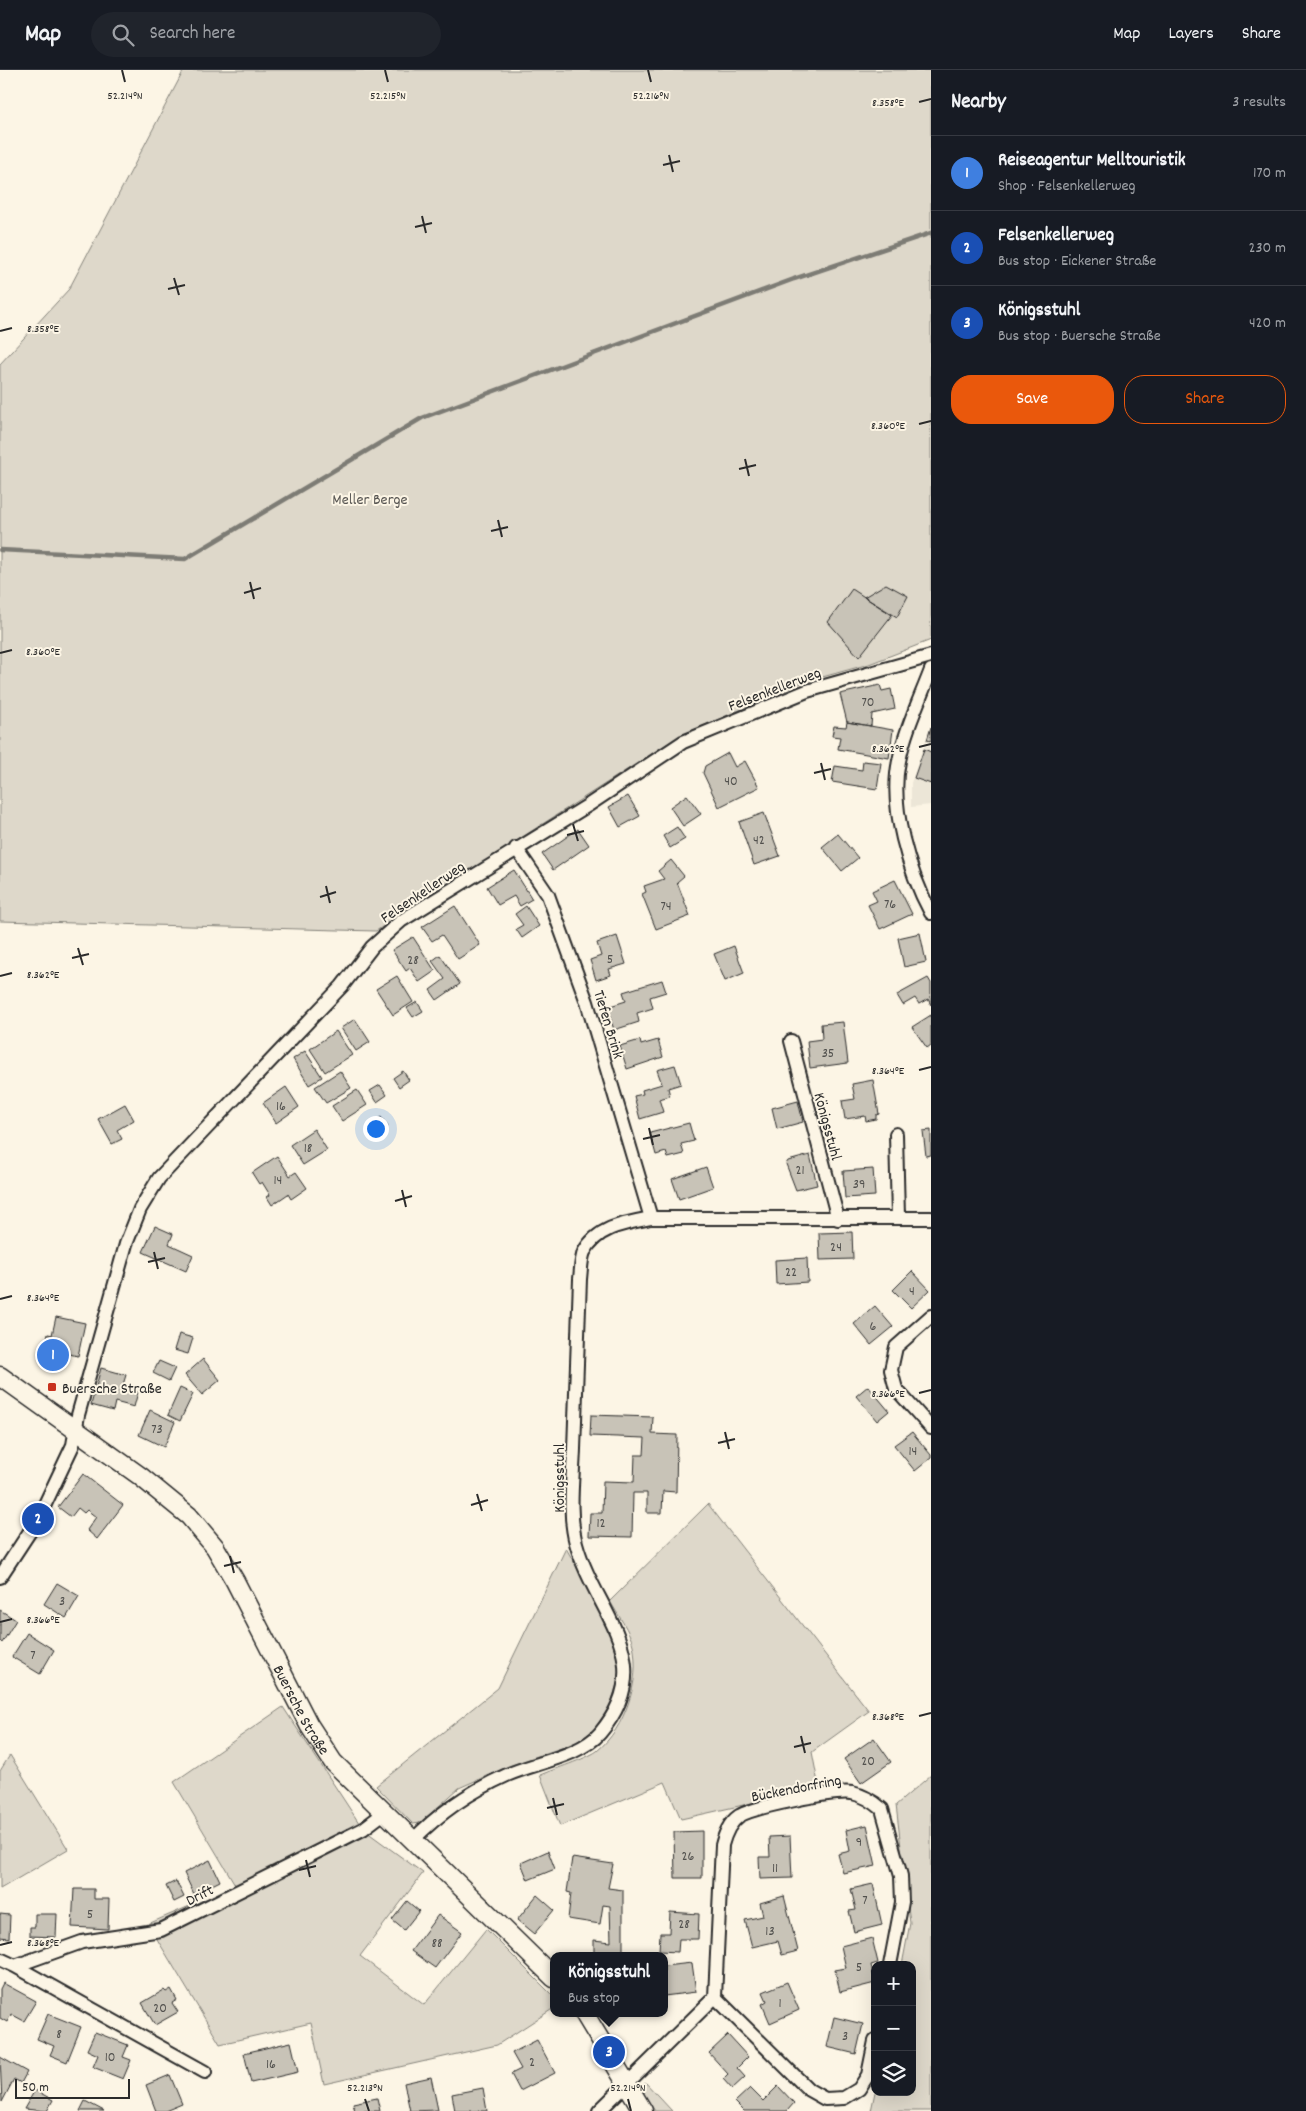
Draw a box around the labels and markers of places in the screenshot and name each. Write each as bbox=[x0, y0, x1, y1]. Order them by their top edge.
pin: 1 bbox=[37, 1336, 69, 1374]
place label: Buersche Straße bbox=[62, 1378, 162, 1401]
marker: Buersche Straße bbox=[46, 1381, 58, 1393]
pin: 2 bbox=[22, 1500, 54, 1538]
pin: 3 bbox=[593, 2033, 625, 2071]

